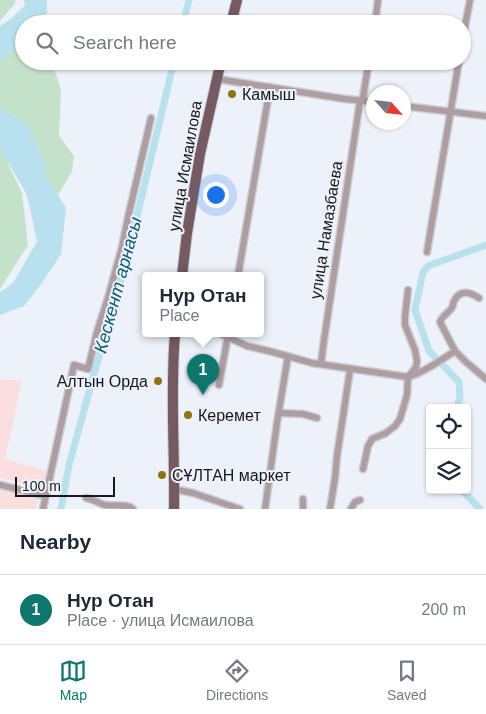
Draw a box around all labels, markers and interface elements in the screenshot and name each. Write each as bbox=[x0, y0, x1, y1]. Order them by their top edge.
search box bbox=[15, 15, 471, 70]
icon: search bbox=[33, 29, 61, 57]
text: Search here bbox=[73, 32, 177, 53]
north arrow bbox=[366, 85, 411, 130]
place label: Камыш bbox=[242, 86, 296, 103]
marker: Камыш bbox=[226, 88, 238, 100]
street label: улица Исмаилова bbox=[165, 99, 205, 233]
street label: улица Намазбаева bbox=[307, 160, 345, 300]
your location bbox=[203, 182, 229, 208]
water label: Кескент арнасы bbox=[90, 215, 146, 355]
popup bbox=[142, 272, 264, 337]
text: Нур Отан bbox=[159, 285, 247, 306]
text: Place bbox=[159, 307, 200, 324]
pin: 1 bbox=[187, 354, 219, 395]
place label: Алтын Орда bbox=[57, 373, 148, 390]
marker: Алтын Орда bbox=[152, 375, 164, 387]
map controls bbox=[426, 404, 471, 494]
button: locate bbox=[426, 404, 471, 449]
place label: Керемет bbox=[198, 407, 261, 424]
marker: Керемет bbox=[182, 409, 194, 421]
button: layers bbox=[426, 449, 471, 494]
place label: СҰЛТАН маркет bbox=[172, 467, 291, 484]
marker: СҰЛТАН маркет bbox=[156, 469, 168, 481]
scale bar bbox=[15, 474, 115, 497]
text: 100 m bbox=[22, 478, 61, 494]
text: Nearby bbox=[20, 530, 91, 553]
text: Нур Отан bbox=[67, 590, 154, 611]
text: 1 bbox=[32, 601, 40, 618]
text: 200 m bbox=[422, 601, 466, 618]
text: Place · улица Исмаилова bbox=[67, 612, 254, 629]
tab: Map bbox=[59, 657, 87, 703]
tab: Directions bbox=[206, 657, 268, 703]
tab: Saved bbox=[387, 657, 427, 703]

